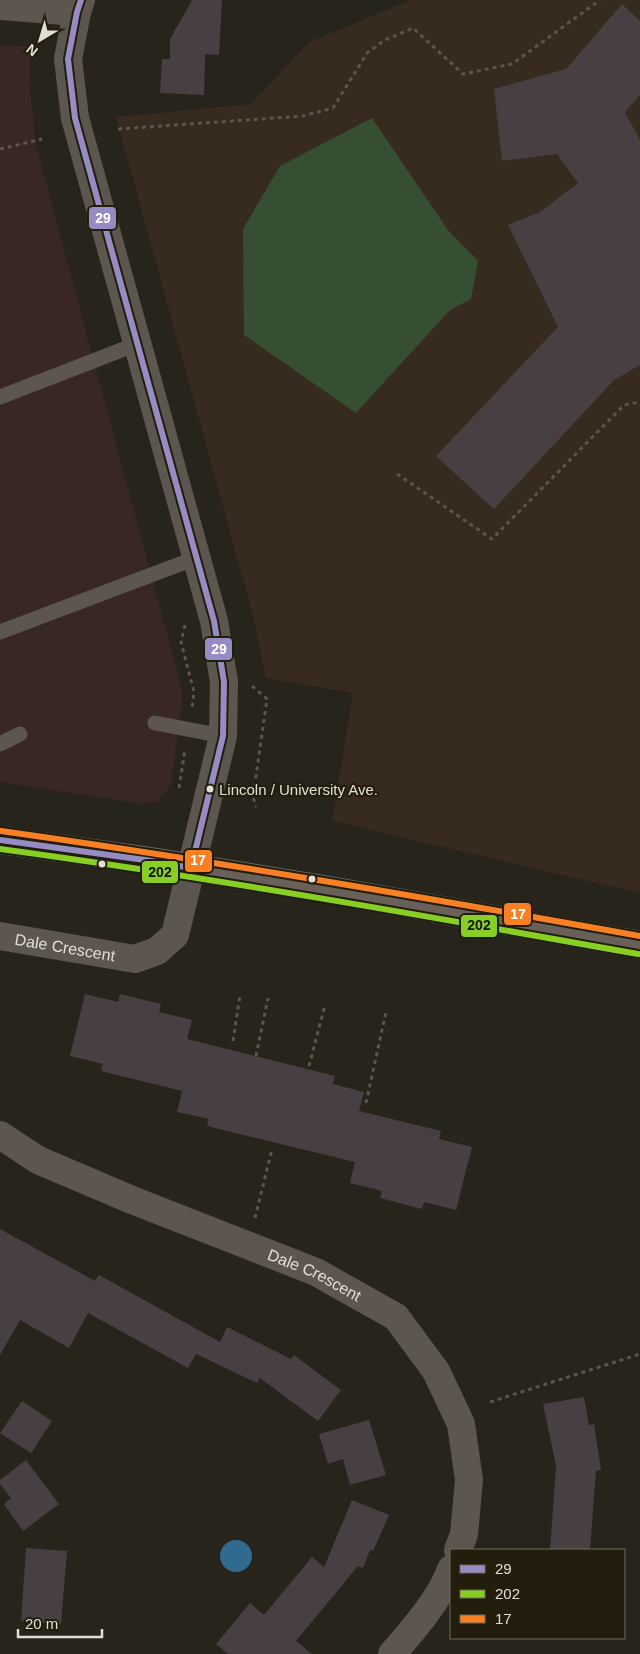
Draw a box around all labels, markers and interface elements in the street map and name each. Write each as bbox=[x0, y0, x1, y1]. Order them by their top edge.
north arrow bbox=[15, 15, 65, 65]
text: N bbox=[23, 41, 41, 60]
line badge: 29 bbox=[88, 206, 117, 230]
text: 29 bbox=[95, 210, 111, 226]
line badge: 29 bbox=[204, 637, 233, 661]
text: 29 bbox=[211, 641, 227, 657]
place label: Lincoln / University Ave. bbox=[219, 781, 378, 798]
marker: Lincoln / University Ave. bbox=[205, 784, 215, 794]
line badge: 17 bbox=[184, 849, 213, 873]
text: 17 bbox=[190, 852, 206, 868]
unlabelled marker bbox=[97, 859, 107, 869]
line badge: 202 bbox=[141, 860, 179, 884]
text: 202 bbox=[148, 864, 172, 880]
unlabelled marker bbox=[307, 874, 317, 884]
line badge: 17 bbox=[503, 902, 532, 926]
text: 17 bbox=[510, 906, 526, 922]
line badge: 202 bbox=[460, 914, 498, 938]
text: 202 bbox=[467, 917, 491, 933]
street label: Dale Crescent bbox=[14, 931, 117, 965]
street label: Dale Crescent bbox=[265, 1246, 364, 1305]
legend bbox=[450, 1549, 625, 1639]
text: 29 bbox=[495, 1560, 512, 1577]
text: 202 bbox=[495, 1585, 520, 1602]
scale bar bbox=[18, 1606, 101, 1638]
text: 17 bbox=[495, 1610, 512, 1627]
text: 20 m bbox=[25, 1615, 58, 1632]

